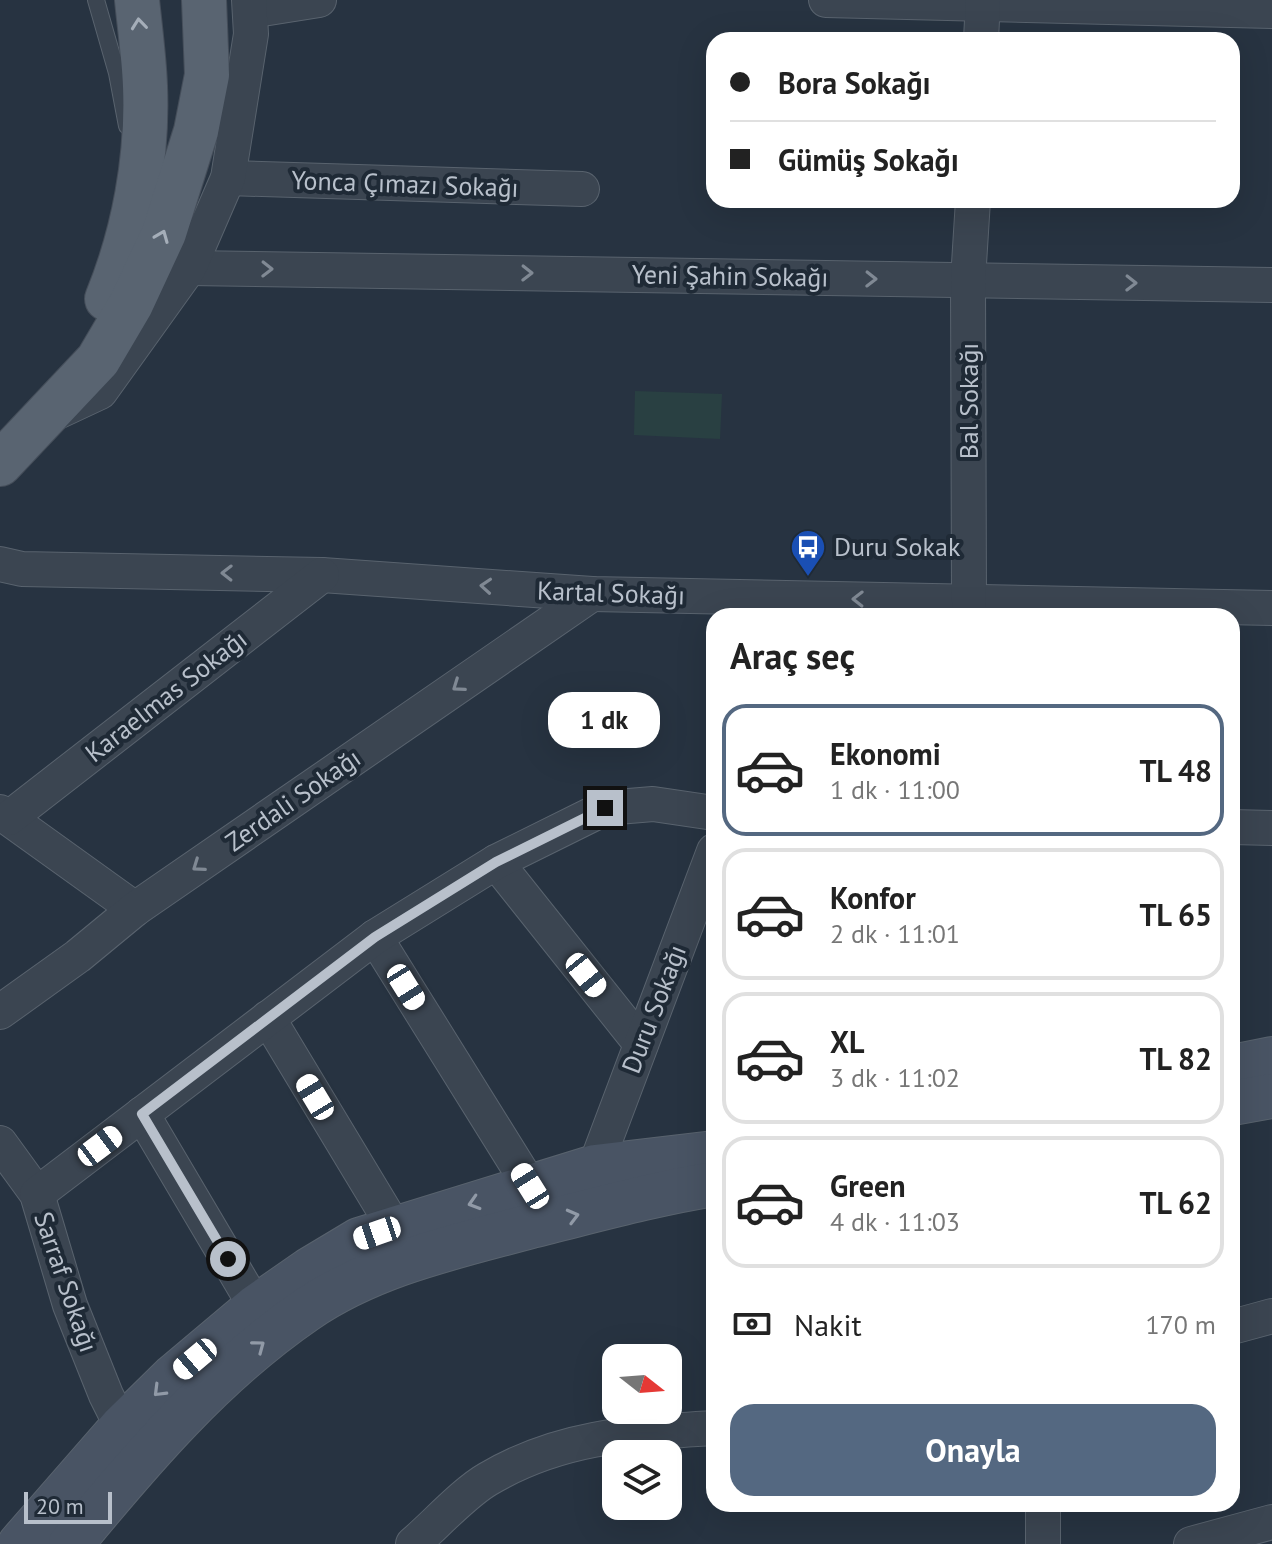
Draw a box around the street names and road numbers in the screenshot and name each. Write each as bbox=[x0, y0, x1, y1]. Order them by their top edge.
street label: Yonca Çımazı Sokağı bbox=[291, 163, 519, 204]
street label: Yeni Şahin Sokağı bbox=[631, 257, 829, 294]
street label: Bal Sokağı bbox=[952, 343, 985, 459]
street label: Kartal Sokağı bbox=[537, 573, 686, 612]
street label: Karaelmas Sokağı bbox=[78, 622, 253, 769]
street label: Zerdali Sokağı bbox=[219, 741, 367, 858]
street label: Duru Sokağı bbox=[614, 940, 693, 1078]
street label: Sarraf Sokağı bbox=[27, 1207, 106, 1356]

